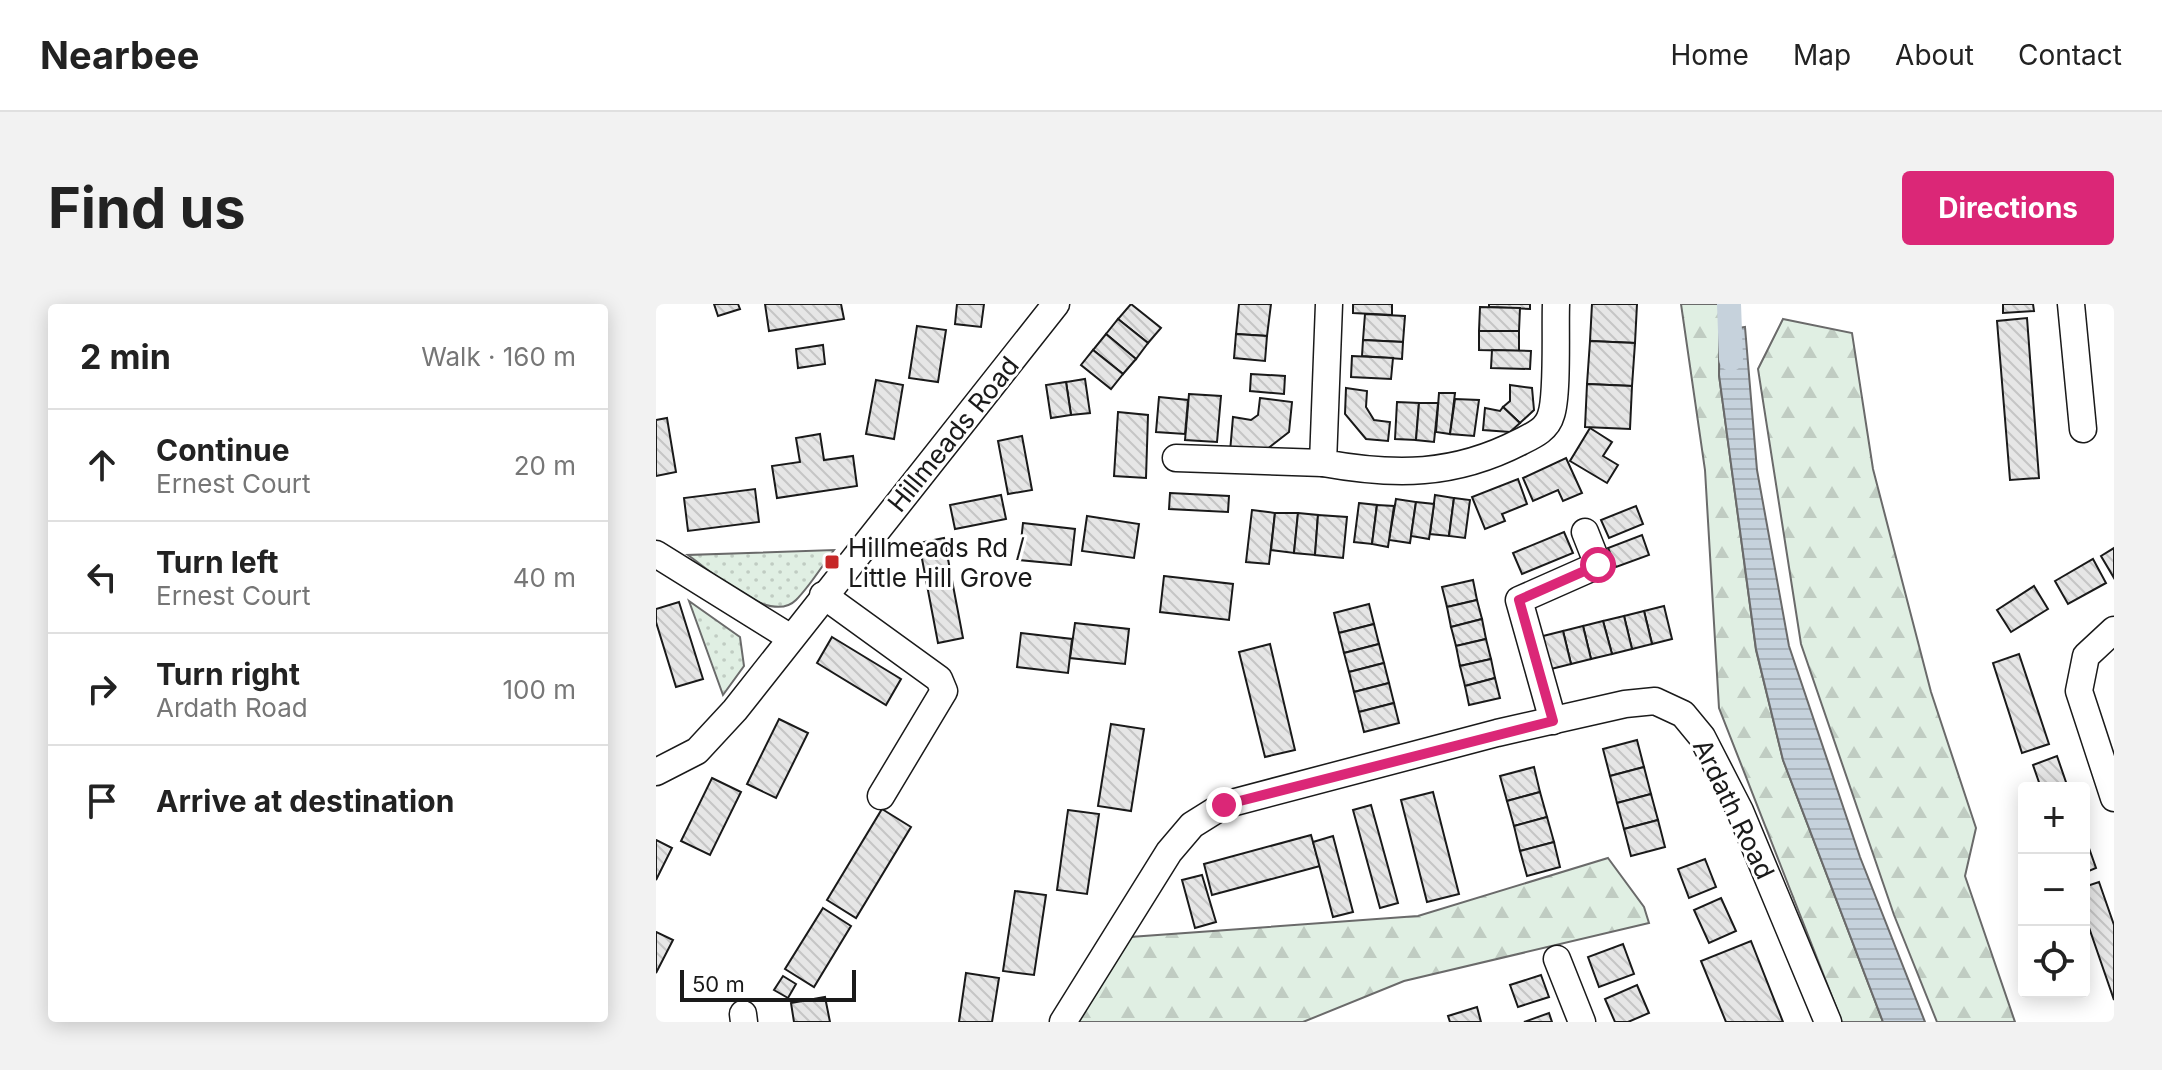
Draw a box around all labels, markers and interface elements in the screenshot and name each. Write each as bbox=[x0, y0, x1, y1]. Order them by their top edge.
text: Nearbee bbox=[40, 32, 199, 78]
text: Home bbox=[1670, 38, 1749, 72]
text: Map bbox=[1793, 38, 1851, 72]
text: About bbox=[1895, 38, 1974, 72]
text: Contact bbox=[2018, 38, 2122, 72]
button: Directions bbox=[1902, 171, 2114, 245]
text: Find us bbox=[48, 174, 246, 242]
text: 2 min bbox=[80, 336, 171, 377]
text: Walk · 160 m bbox=[421, 341, 576, 372]
street label: Hillmeads Road bbox=[881, 350, 1025, 518]
text: Continue bbox=[156, 432, 290, 468]
icon: ahead bbox=[80, 443, 124, 487]
text: 20 m bbox=[514, 450, 576, 481]
text: Ernest Court bbox=[156, 468, 311, 499]
place label: Hillmeads Rd / Little Hill Grove bbox=[848, 532, 1033, 593]
text: Turn left bbox=[156, 544, 278, 580]
route start bbox=[1580, 547, 1616, 583]
marker: Hillmeads Rd / Little Hill Grove bbox=[823, 553, 841, 571]
icon: left bbox=[80, 555, 124, 599]
text: 40 m bbox=[513, 562, 576, 593]
text: Ernest Court bbox=[156, 580, 311, 611]
text: Turn right bbox=[156, 656, 300, 692]
icon: right bbox=[80, 667, 124, 711]
text: 100 m bbox=[503, 674, 576, 705]
text: Ardath Road bbox=[156, 692, 308, 723]
street label: Ardath Road bbox=[1687, 734, 1781, 884]
icon: arrive bbox=[80, 779, 124, 823]
map controls bbox=[2018, 782, 2090, 998]
button: + bbox=[2018, 782, 2090, 854]
text: Arrive at destination bbox=[156, 783, 454, 819]
route end bbox=[1206, 787, 1242, 823]
button: − bbox=[2018, 854, 2090, 926]
button: locate bbox=[2018, 926, 2090, 998]
scale bar bbox=[680, 966, 856, 1002]
text: 50 m bbox=[692, 971, 745, 997]

